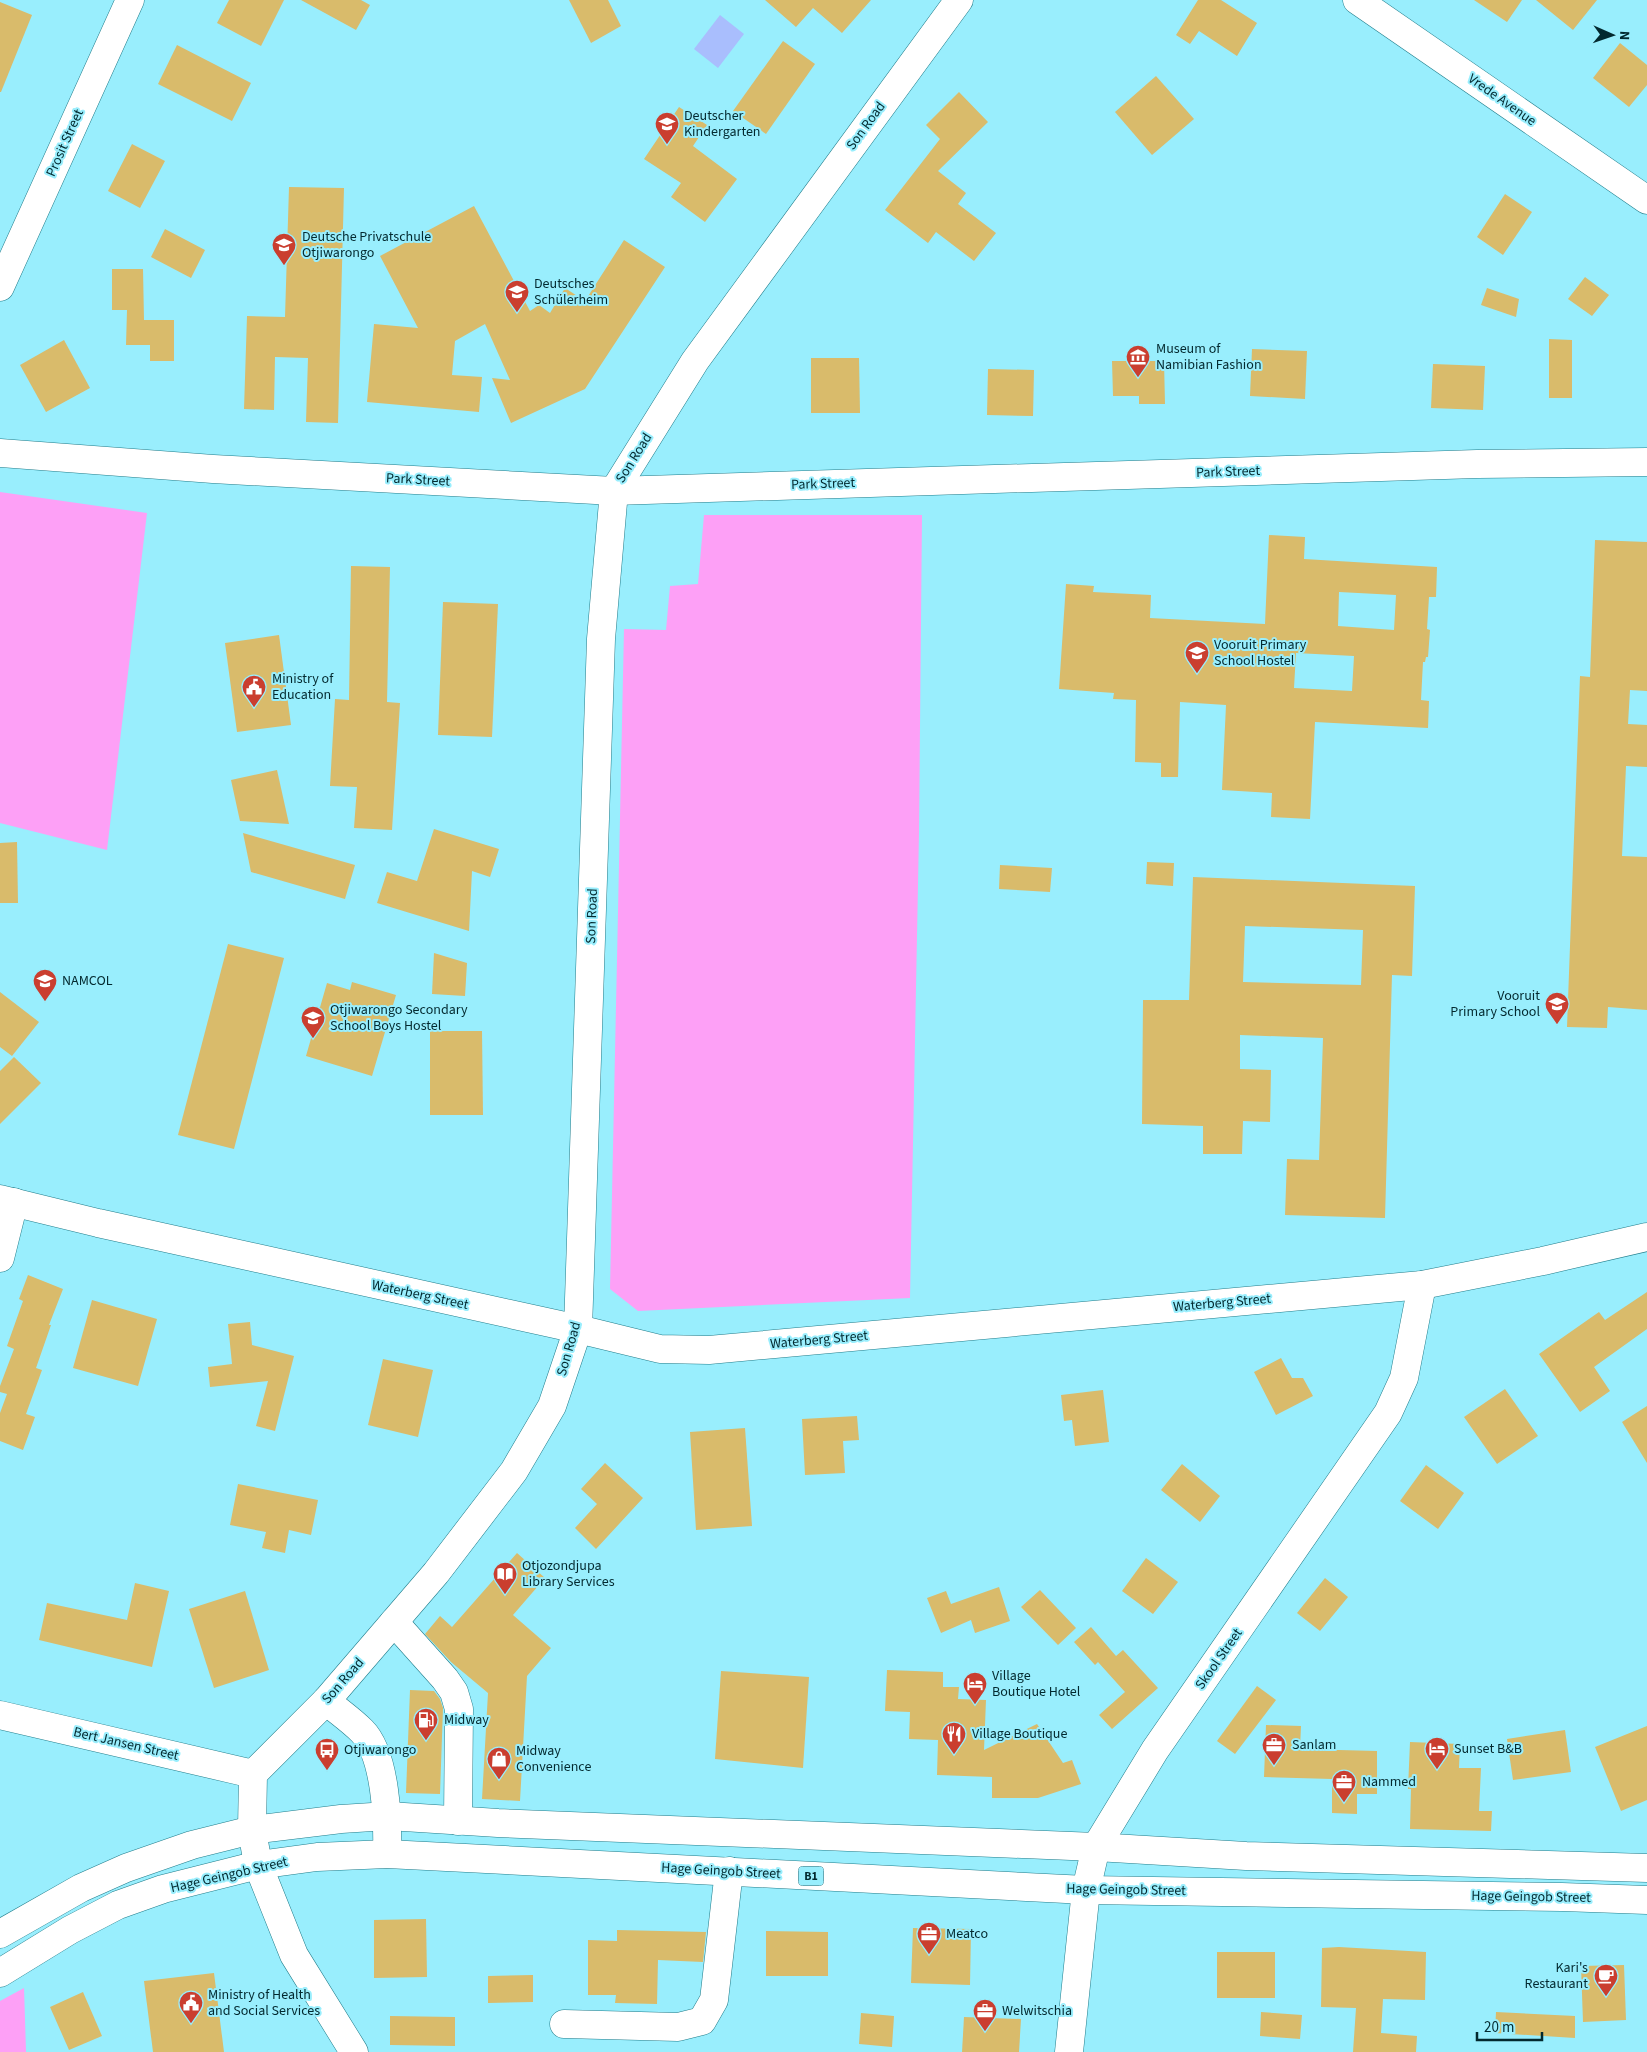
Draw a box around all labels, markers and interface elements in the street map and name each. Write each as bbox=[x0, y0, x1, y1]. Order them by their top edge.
north arrow bbox=[1587, 10, 1637, 60]
text: N bbox=[1614, 30, 1634, 40]
street label: Vrede Avenue bbox=[1464, 69, 1540, 131]
street label: Son Road bbox=[842, 98, 890, 154]
street label: Prosit Street bbox=[41, 106, 89, 180]
place label: Deutscher Kindergarten bbox=[684, 106, 761, 142]
school or university icon: Deutscher Kindergarten bbox=[654, 111, 680, 145]
place label: Deutsche Privatschule Otjiwarongo bbox=[302, 227, 431, 263]
school or university icon: Deutsche Privatschule Otjiwarongo bbox=[271, 232, 297, 266]
place label: Deutsches Schülerheim bbox=[534, 274, 608, 310]
school or university icon: Deutsches Schülerheim bbox=[504, 279, 530, 313]
place label: Museum of Namibian Fashion bbox=[1156, 339, 1262, 375]
museum icon: Museum of Namibian Fashion bbox=[1125, 344, 1151, 378]
street label: Son Road bbox=[611, 429, 657, 487]
street label: Park Street bbox=[1196, 461, 1261, 483]
street label: Park Street bbox=[385, 468, 451, 492]
street label: Park Street bbox=[791, 473, 856, 495]
place label: Vooruit Primary School Hostel bbox=[1214, 635, 1307, 671]
school or university icon: Vooruit Primary School Hostel bbox=[1184, 640, 1210, 674]
place label: Ministry of Education bbox=[272, 669, 334, 705]
public building icon: Ministry of Education bbox=[241, 674, 267, 708]
street label: Son Road bbox=[581, 888, 603, 944]
school or university icon: NAMCOL bbox=[32, 968, 58, 1002]
place label: NAMCOL bbox=[62, 971, 113, 991]
place label: Vooruit Primary School bbox=[1450, 986, 1540, 1022]
school or university icon: Vooruit Primary School bbox=[1544, 991, 1570, 1025]
place label: Otjiwarongo Secondary School Boys Hostel bbox=[330, 1000, 468, 1036]
school or university icon: Otjiwarongo Secondary School Boys Hostel bbox=[300, 1005, 326, 1039]
street label: Waterberg Street bbox=[370, 1275, 470, 1315]
street label: Waterberg Street bbox=[1172, 1289, 1272, 1317]
street label: Son Road bbox=[552, 1320, 586, 1378]
street label: Waterberg Street bbox=[769, 1326, 869, 1354]
place label: Otjozondjupa Library Services bbox=[522, 1556, 615, 1592]
library icon: Otjozondjupa Library Services bbox=[492, 1561, 518, 1595]
street label: Skool Street bbox=[1191, 1624, 1248, 1694]
street label: Son Road bbox=[317, 1653, 369, 1709]
place label: Village Boutique Hotel bbox=[992, 1666, 1081, 1702]
hotel icon: Village Boutique Hotel bbox=[962, 1671, 988, 1705]
fuel station icon: Midway bbox=[413, 1707, 439, 1741]
place label: Midway bbox=[444, 1710, 489, 1730]
restaurant icon: Village Boutique bbox=[941, 1721, 967, 1755]
street label: Bert Jansen Street bbox=[71, 1722, 181, 1766]
place label: Village Boutique bbox=[972, 1724, 1067, 1744]
office icon: Sanlam bbox=[1261, 1732, 1287, 1766]
place label: Sanlam bbox=[1292, 1735, 1336, 1755]
hotel icon: Sunset B&B bbox=[1424, 1736, 1450, 1770]
bus stop icon: Otjiwarongo bbox=[314, 1737, 340, 1771]
place label: Sunset B&B bbox=[1454, 1739, 1522, 1759]
place label: Otjiwarongo bbox=[344, 1740, 416, 1760]
place label: Midway Convenience bbox=[516, 1741, 591, 1777]
shop icon: Midway Convenience bbox=[486, 1746, 512, 1780]
office icon: Nammed bbox=[1331, 1769, 1357, 1803]
place label: Nammed bbox=[1362, 1772, 1416, 1792]
street label: Hage Geingob Street bbox=[169, 1852, 290, 1898]
street label: Hage Geingob Street bbox=[661, 1858, 781, 1884]
road number: B1 bbox=[798, 1866, 824, 1885]
street label: Hage Geingob Street bbox=[1066, 1879, 1186, 1901]
street label: Hage Geingob Street bbox=[1471, 1886, 1591, 1908]
office icon: Meatco bbox=[916, 1921, 942, 1955]
place label: Meatco bbox=[946, 1924, 988, 1944]
place label: Kari's Restaurant bbox=[1525, 1958, 1588, 1994]
cafe icon: Kari's Restaurant bbox=[1593, 1963, 1619, 1997]
place label: Ministry of Health and Social Services bbox=[208, 1985, 320, 2021]
public building icon: Ministry of Health and Social Services bbox=[178, 1990, 204, 2024]
office icon: Welwitschia bbox=[972, 1998, 998, 2032]
place label: Welwitschia bbox=[1002, 2001, 1072, 2021]
scale bar bbox=[1477, 2010, 1542, 2042]
text: 20 m bbox=[1484, 2017, 1514, 2038]

